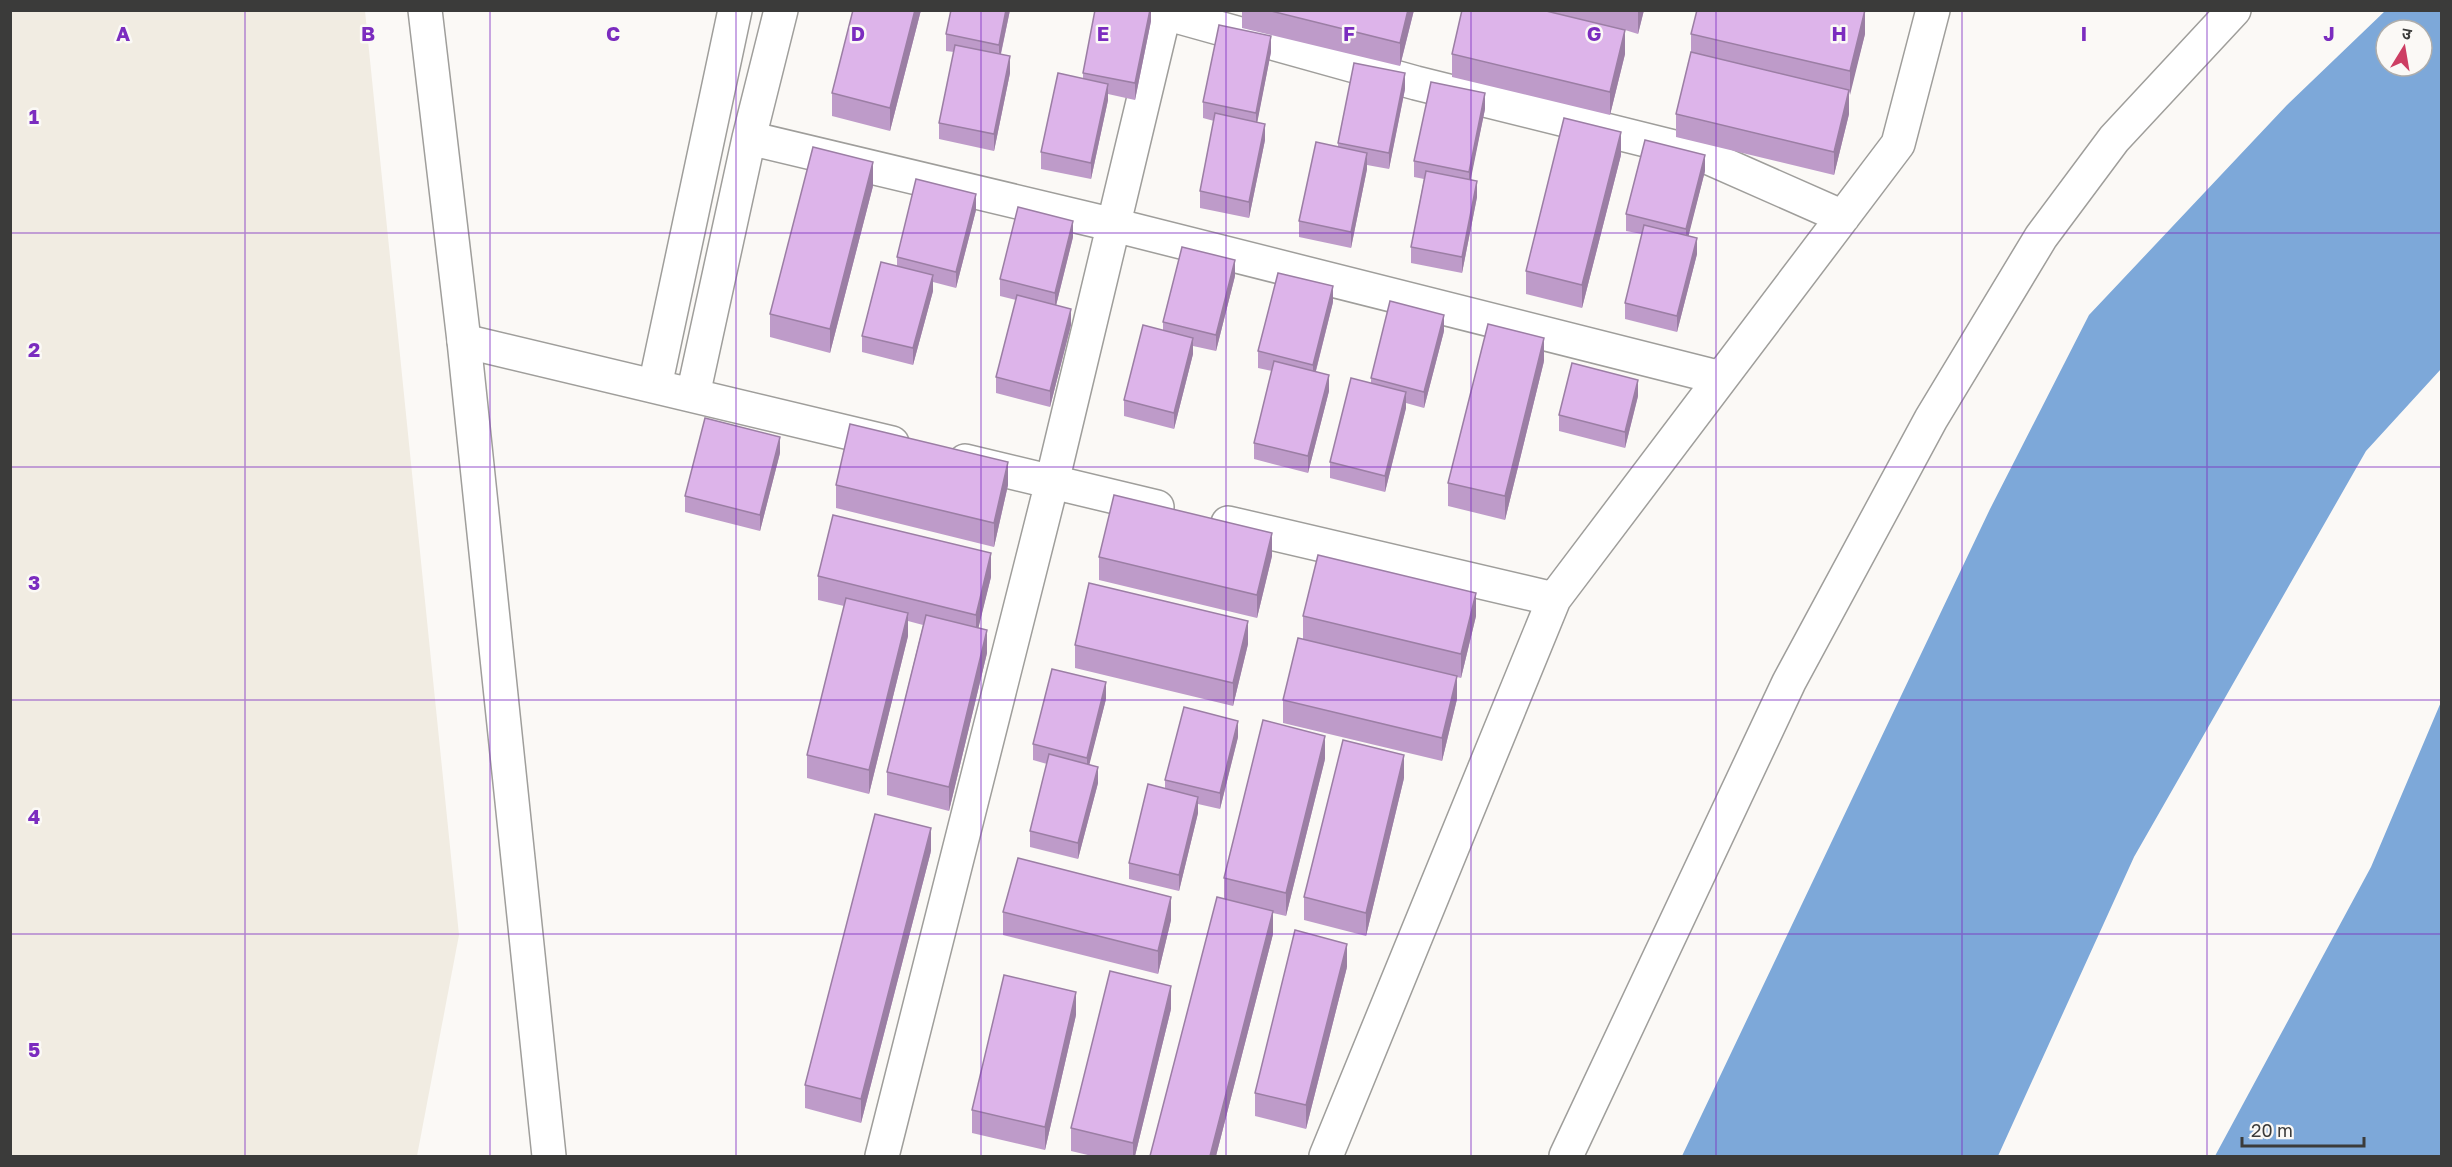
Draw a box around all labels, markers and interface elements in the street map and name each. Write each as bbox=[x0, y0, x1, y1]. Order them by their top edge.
north arrow bbox=[2374, 18, 2434, 78]
text: A bbox=[116, 21, 130, 45]
text: B bbox=[361, 21, 375, 45]
text: C bbox=[606, 21, 620, 45]
text: D bbox=[851, 21, 865, 45]
text: E bbox=[1097, 21, 1109, 45]
text: F bbox=[1343, 21, 1355, 45]
text: G bbox=[1587, 21, 1601, 45]
text: H bbox=[1831, 21, 1847, 45]
text: I bbox=[2081, 21, 2087, 45]
text: J bbox=[2323, 21, 2335, 45]
text: उ bbox=[2400, 23, 2414, 44]
text: 1 bbox=[29, 104, 39, 128]
text: 2 bbox=[28, 337, 40, 361]
text: 3 bbox=[28, 570, 40, 594]
text: 4 bbox=[28, 804, 40, 828]
text: 5 bbox=[28, 1037, 40, 1061]
scale bar bbox=[2242, 1110, 2364, 1148]
text: 20 m bbox=[2251, 1119, 2293, 1141]

